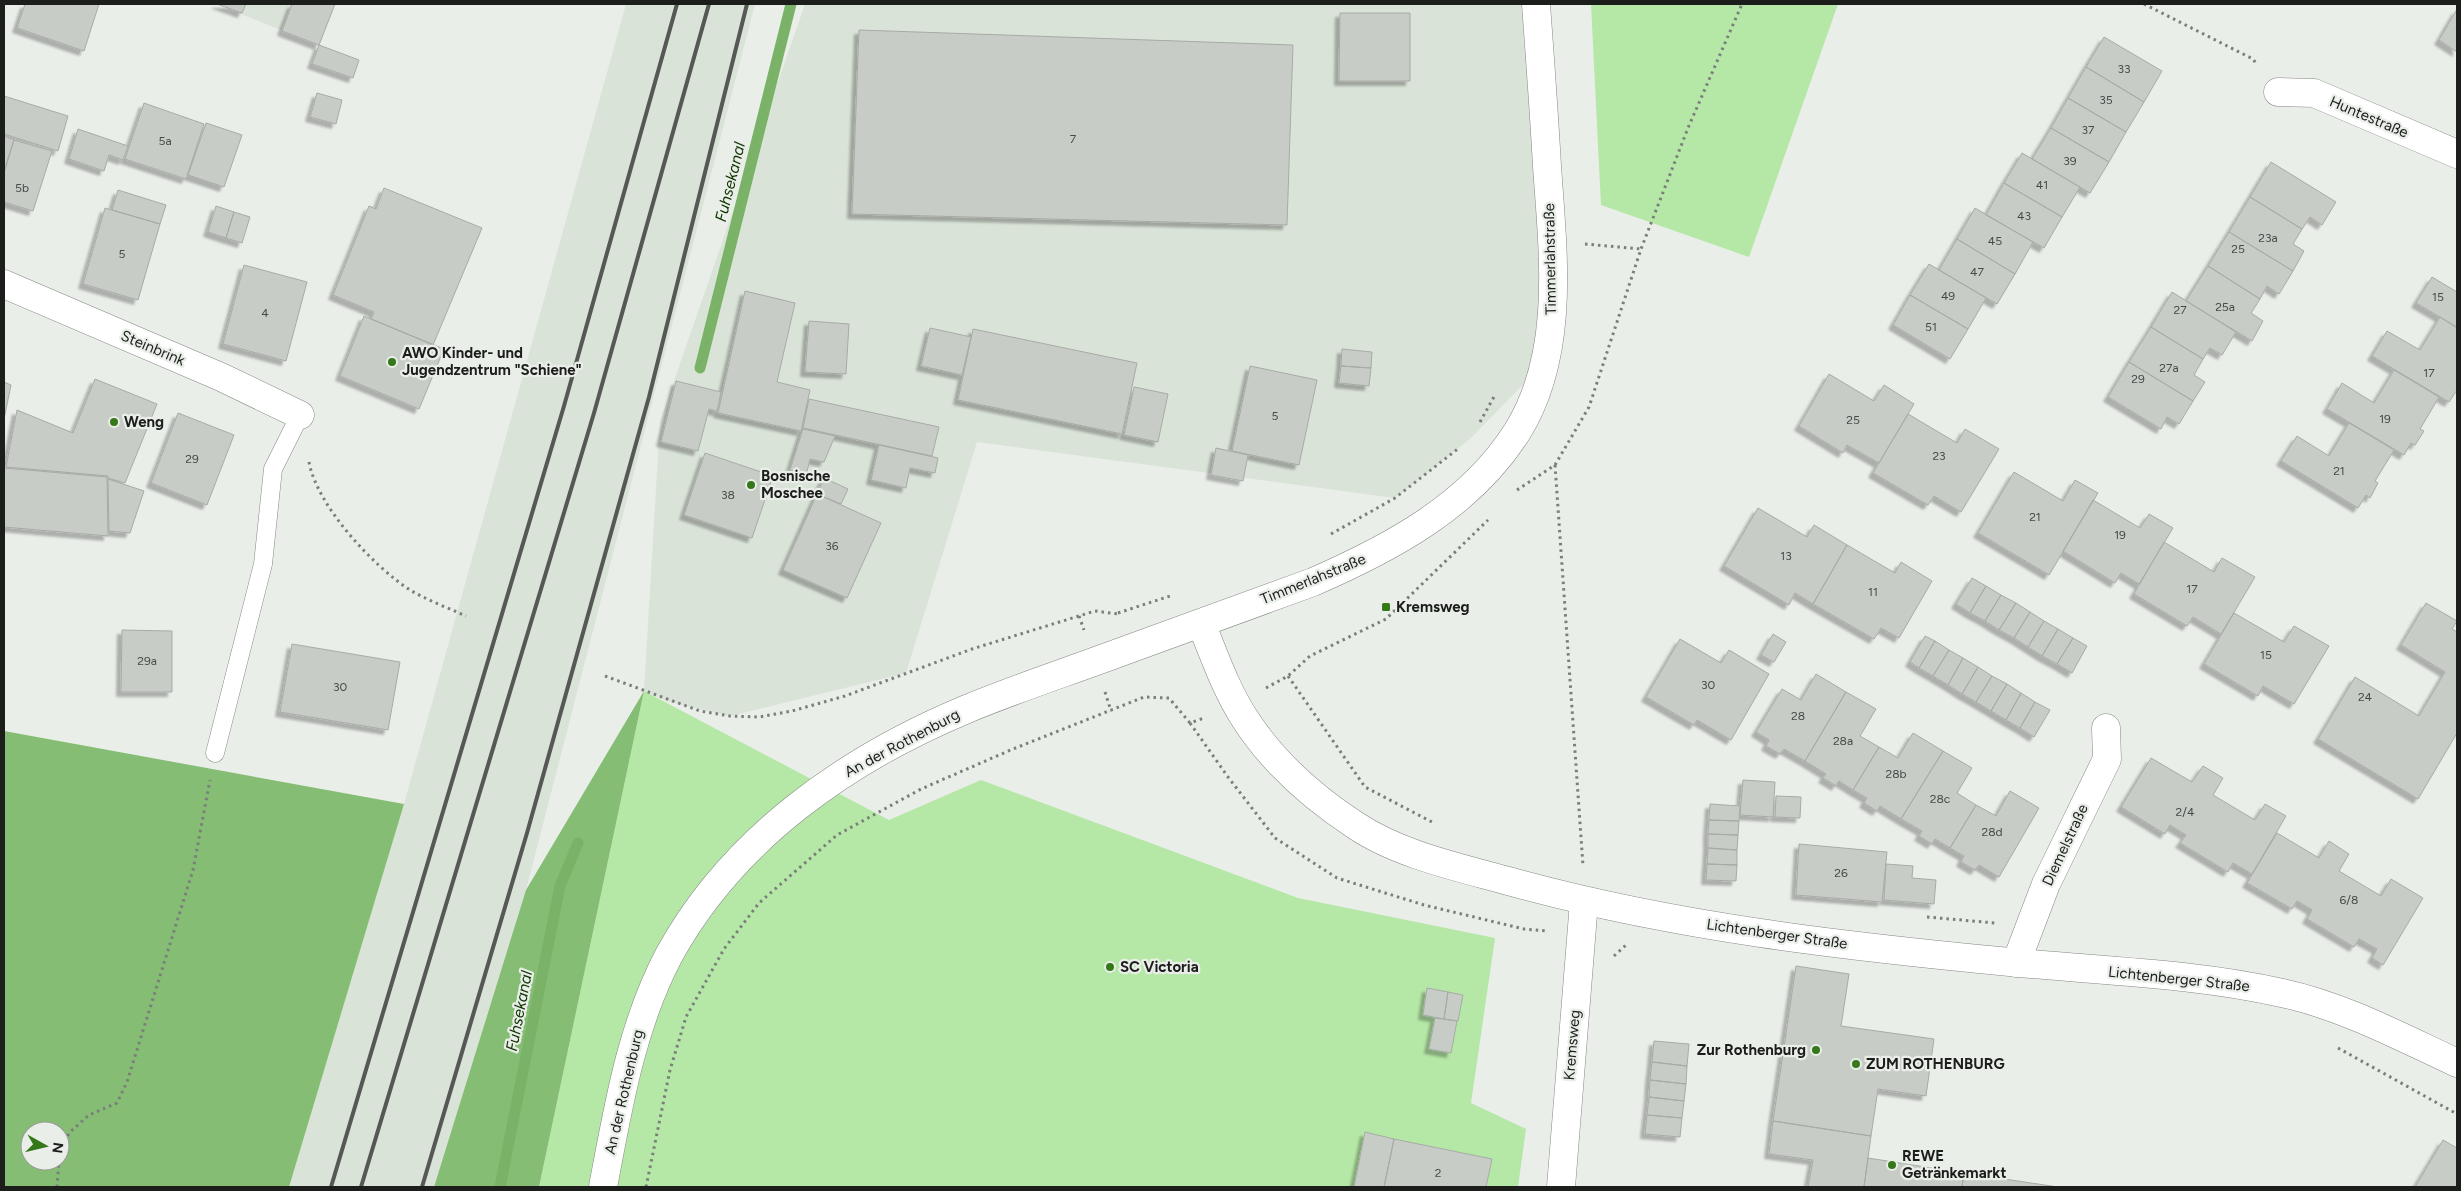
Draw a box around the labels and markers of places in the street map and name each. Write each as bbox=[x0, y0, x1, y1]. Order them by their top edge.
place label: AWO Kinder- und Jugendzentrum "Schiene" bbox=[402, 344, 582, 379]
marker: AWO Kinder- und Jugendzentrum "Schiene" bbox=[386, 356, 398, 368]
place label: Weng bbox=[124, 413, 164, 431]
marker: Weng bbox=[108, 416, 120, 428]
place label: Bosnische Moschee bbox=[761, 467, 831, 502]
marker: Bosnische Moschee bbox=[745, 479, 757, 491]
place label: Kremsweg bbox=[1396, 598, 1470, 616]
marker: Kremsweg bbox=[1380, 601, 1392, 613]
place label: SC Victoria bbox=[1120, 958, 1199, 976]
marker: SC Victoria bbox=[1104, 961, 1116, 973]
place label: Zur Rothenburg bbox=[1697, 1041, 1806, 1059]
marker: Zur Rothenburg bbox=[1810, 1044, 1822, 1056]
place label: ZUM ROTHENBURG bbox=[1866, 1055, 2005, 1073]
marker: ZUM ROTHENBURG bbox=[1850, 1058, 1862, 1070]
place label: REWE Getränkemarkt bbox=[1902, 1147, 2006, 1182]
marker: REWE Getränkemarkt bbox=[1886, 1159, 1898, 1171]

